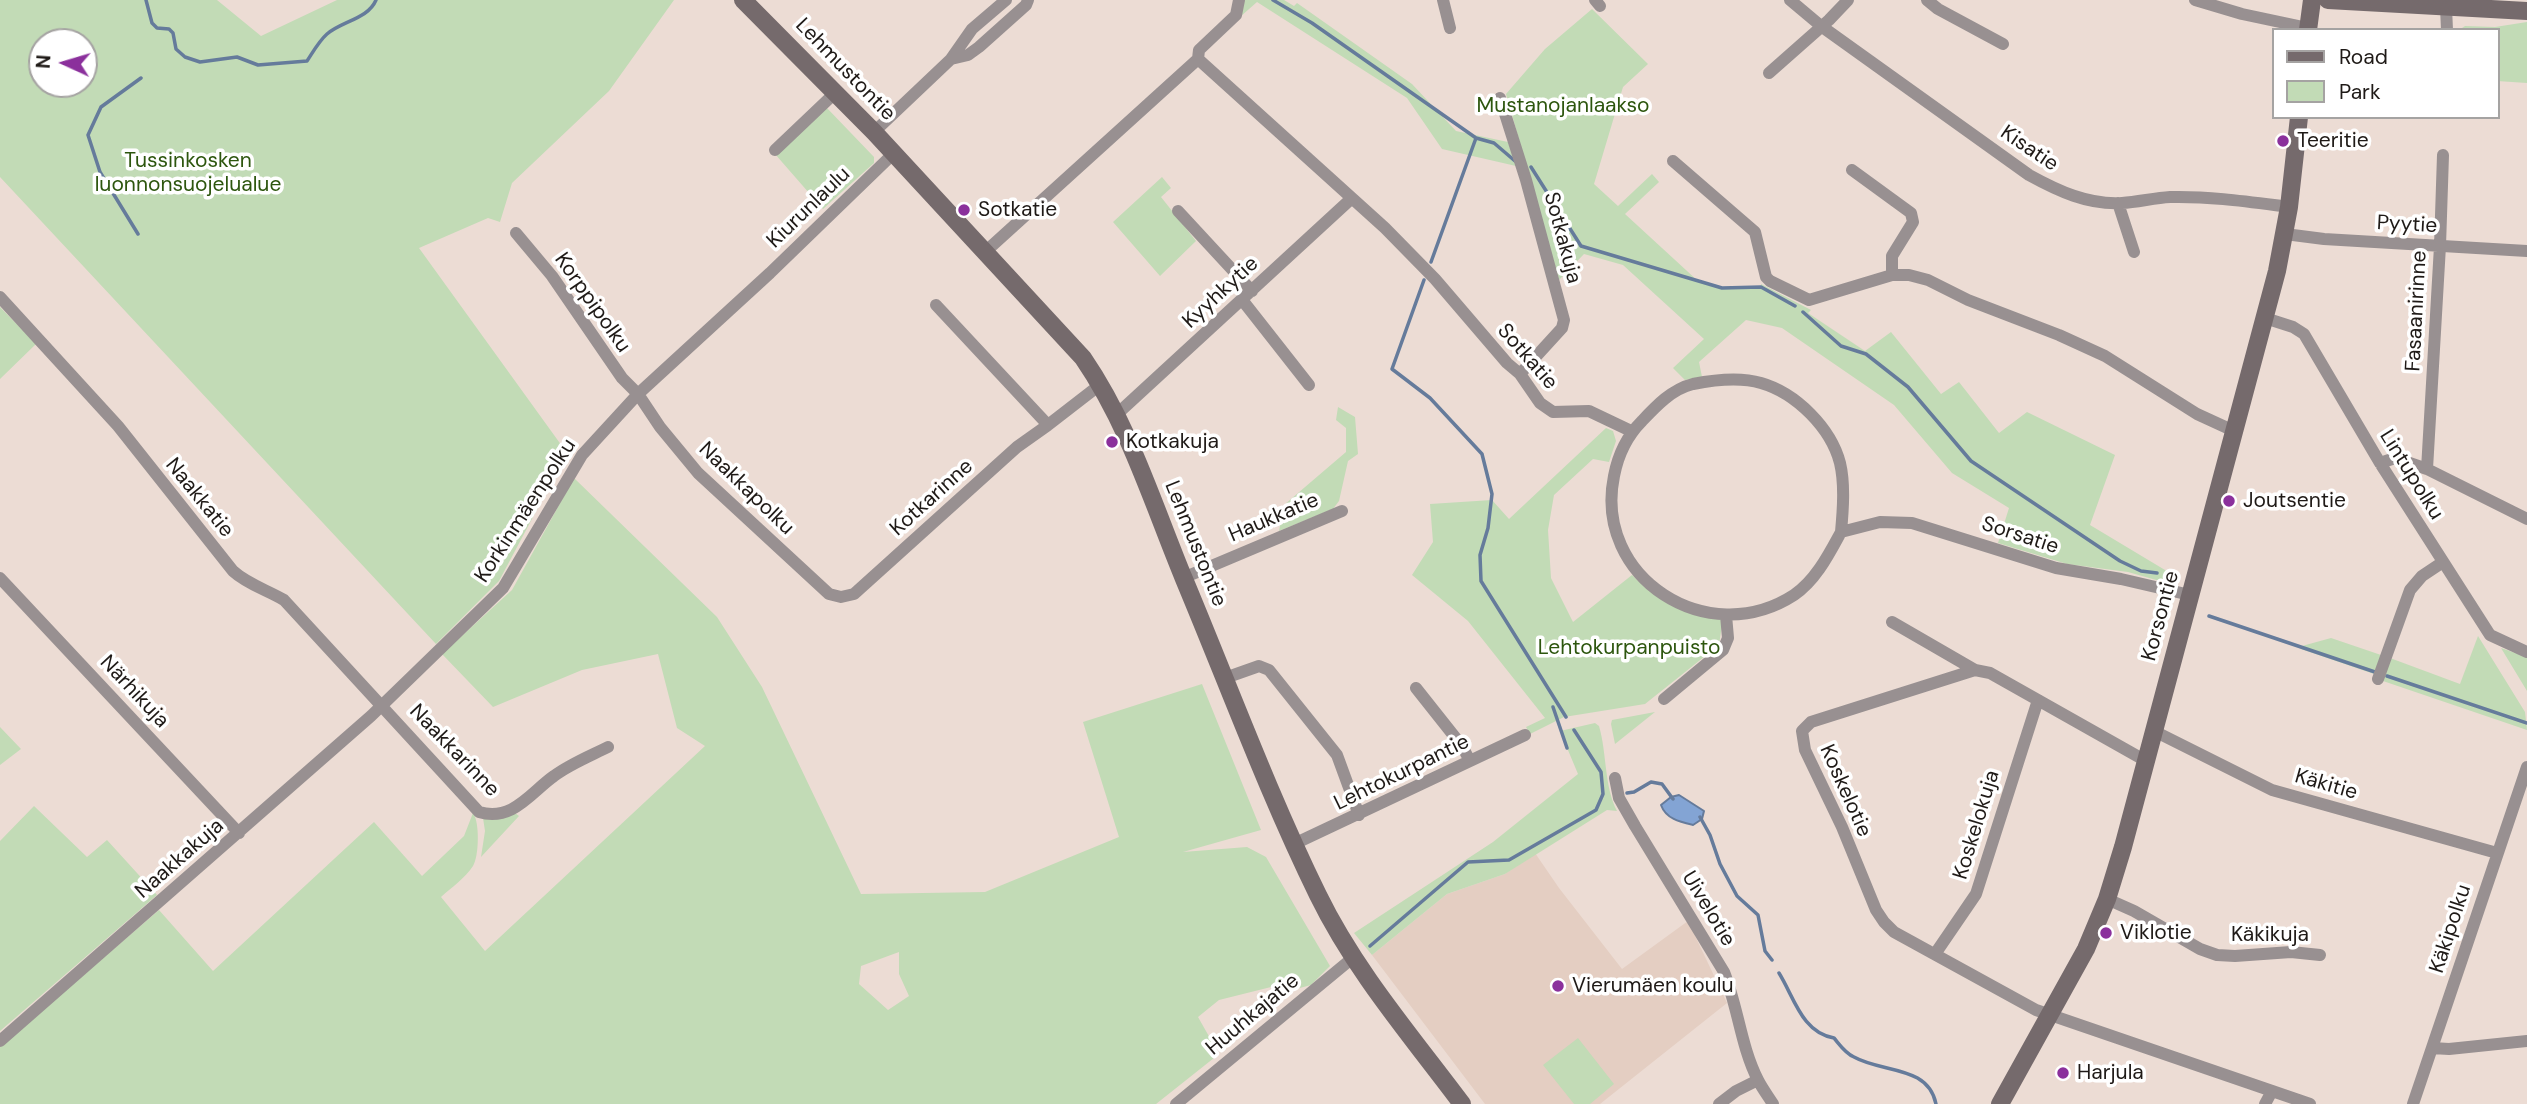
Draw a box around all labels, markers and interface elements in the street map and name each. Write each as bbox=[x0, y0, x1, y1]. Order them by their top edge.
street label: Lehmustontie bbox=[790, 13, 900, 127]
north arrow bbox=[28, 28, 98, 98]
legend bbox=[2272, 28, 2499, 119]
text: Road bbox=[2339, 43, 2388, 71]
text: N bbox=[31, 54, 56, 69]
text: Park bbox=[2339, 78, 2380, 106]
park label: Mustanojanlaakso bbox=[1476, 93, 1650, 119]
street label: Kisatie bbox=[1995, 121, 2063, 177]
place label: Teeritie bbox=[2297, 128, 2369, 154]
marker: Teeritie bbox=[2275, 133, 2291, 149]
park label: Tussinkosken luonnonsuojelualue bbox=[95, 148, 281, 198]
street label: Kiurunlaulu bbox=[762, 162, 856, 254]
street label: Sotkakuja bbox=[1538, 190, 1586, 286]
place label: Sotkatie bbox=[978, 197, 1057, 223]
marker: Sotkatie bbox=[956, 202, 972, 218]
street label: Pyytie bbox=[2376, 211, 2438, 239]
street label: Korppipolku bbox=[548, 248, 636, 358]
street label: Fasaanirinne bbox=[2401, 250, 2433, 372]
street label: Kyyhkytie bbox=[1178, 252, 1264, 334]
street label: Sotkatie bbox=[1491, 319, 1563, 395]
street label: Lintupolku bbox=[2373, 425, 2449, 525]
place label: Kotkakuja bbox=[1126, 429, 1219, 455]
street label: Korkinmäenpolku bbox=[470, 434, 582, 588]
marker: Kotkakuja bbox=[1104, 434, 1120, 450]
street label: Naakkapolku bbox=[693, 437, 799, 541]
street label: Naakkatie bbox=[159, 453, 239, 543]
street label: Kotkarinne bbox=[885, 454, 979, 542]
street label: Lehmustontie bbox=[1158, 478, 1232, 610]
street label: Haukkatie bbox=[1225, 488, 1323, 548]
place label: Joutsentie bbox=[2243, 488, 2346, 514]
marker: Joutsentie bbox=[2221, 493, 2237, 509]
street label: Sorsatie bbox=[1978, 512, 2062, 560]
street label: Korsontie bbox=[2137, 568, 2185, 664]
park label: Lehtokurpanpuisto bbox=[1538, 635, 1720, 661]
street label: Närhikuja bbox=[94, 651, 174, 733]
street label: Naakkarinne bbox=[404, 700, 504, 802]
street label: Lehtokurpantie bbox=[1330, 729, 1474, 817]
street label: Koskelotie bbox=[1814, 741, 1876, 841]
street label: Käkitie bbox=[2292, 764, 2360, 806]
street label: Koskelokuja bbox=[1948, 767, 2006, 883]
street label: Naakkakuja bbox=[131, 814, 229, 904]
street label: Uivelotie bbox=[1676, 867, 1740, 951]
street label: Käkipolku bbox=[2425, 881, 2477, 977]
place label: Viklotie bbox=[2120, 920, 2192, 946]
street label: Käkikuja bbox=[2231, 922, 2309, 948]
marker: Viklotie bbox=[2098, 925, 2114, 941]
street label: Huuhkajatie bbox=[1201, 969, 1305, 1061]
place label: Vierumäen koulu bbox=[1572, 973, 1734, 999]
marker: Vierumäen koulu bbox=[1550, 978, 1566, 994]
place label: Harjula bbox=[2077, 1060, 2144, 1086]
marker: Harjula bbox=[2055, 1065, 2071, 1081]

